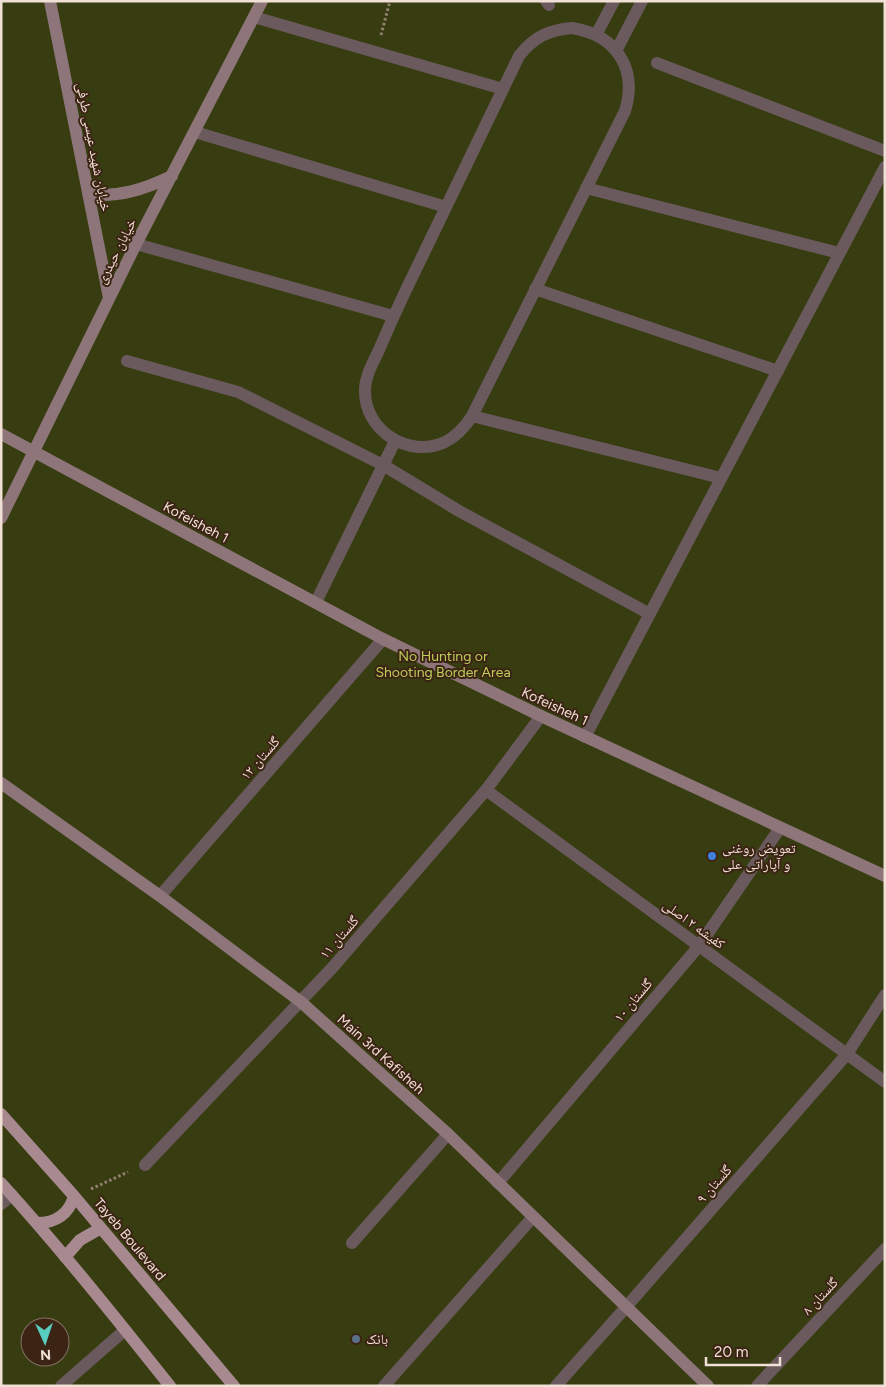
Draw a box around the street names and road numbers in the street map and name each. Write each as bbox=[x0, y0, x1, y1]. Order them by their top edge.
street label: خیابان شهید عیسی طرفی bbox=[73, 81, 114, 213]
street label: خیابان حیدری bbox=[93, 216, 140, 287]
street label: Kofeisheh 1 bbox=[160, 498, 231, 547]
street label: Kofeisheh 1 bbox=[519, 684, 591, 729]
street label: گلستان ۱۲ bbox=[237, 733, 284, 783]
street label: کفیشه ۲ اصلی bbox=[659, 896, 728, 953]
street label: گلستان ۱۱ bbox=[316, 912, 363, 962]
street label: گلستان ۱۰ bbox=[610, 975, 657, 1025]
street label: Main 3rd Kafisheh bbox=[334, 1011, 428, 1098]
street label: گلستان ۹ bbox=[693, 1162, 736, 1207]
street label: Tayeb Boulevard bbox=[90, 1195, 169, 1284]
street label: گلستان ۸ bbox=[799, 1274, 842, 1319]

